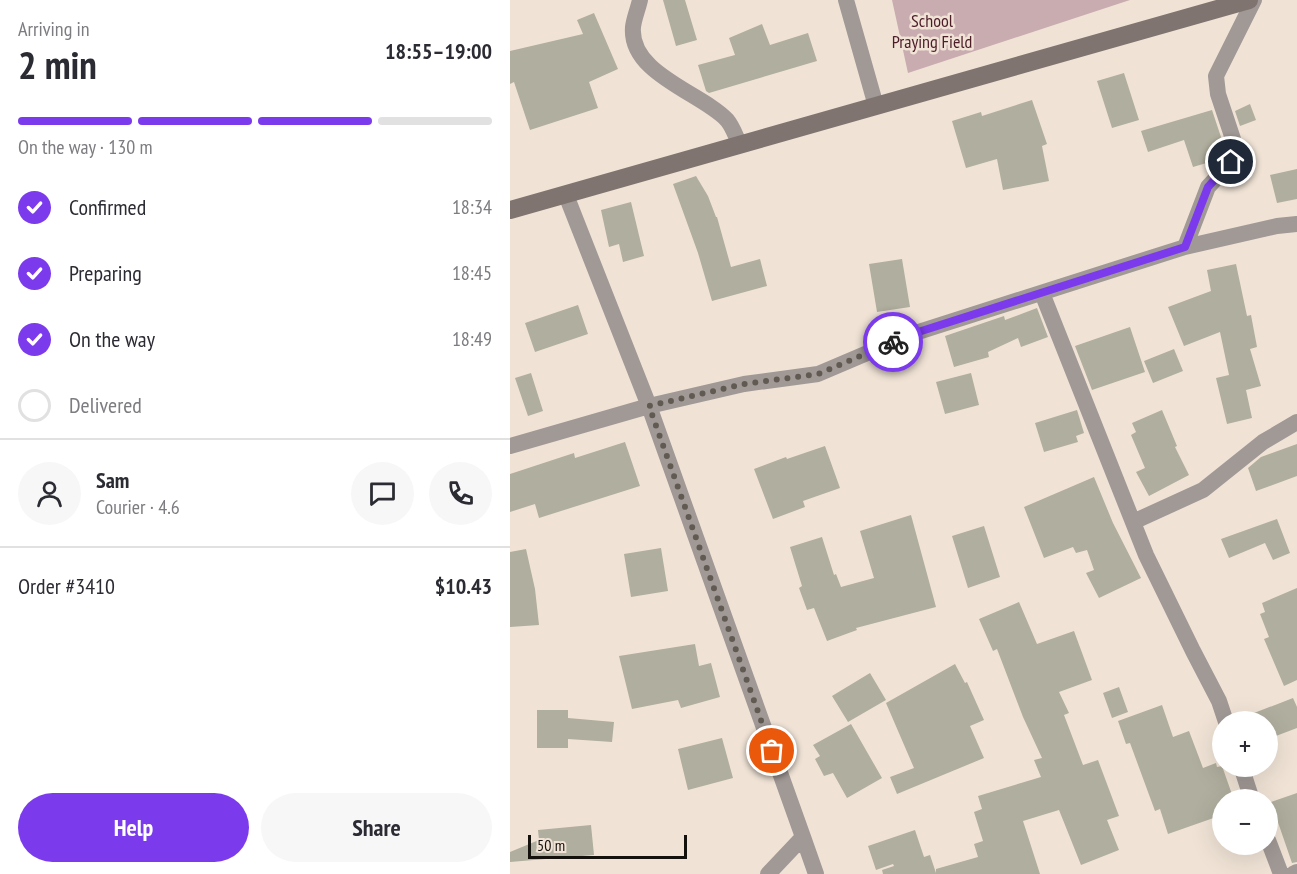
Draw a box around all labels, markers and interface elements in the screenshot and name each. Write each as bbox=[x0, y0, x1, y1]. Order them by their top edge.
park label: School Praying Field bbox=[892, 9, 972, 53]
text: Arriving in bbox=[18, 16, 90, 42]
text: 18:55–19:00 bbox=[385, 37, 492, 65]
text: 2 min bbox=[18, 39, 97, 90]
text: On the way · 130 m bbox=[18, 134, 153, 160]
pin bbox=[1205, 136, 1256, 187]
icon: home bbox=[1214, 145, 1247, 178]
icon: check bbox=[18, 191, 51, 224]
text: Confirmed bbox=[69, 193, 146, 221]
text: 18:34 bbox=[452, 194, 492, 220]
icon: check bbox=[18, 257, 51, 290]
text: Preparing bbox=[69, 259, 142, 287]
text: 18:45 bbox=[452, 260, 492, 286]
courier bbox=[863, 312, 923, 372]
icon: check bbox=[18, 323, 51, 356]
text: On the way bbox=[69, 325, 155, 353]
text: 18:49 bbox=[452, 326, 492, 352]
icon: bike bbox=[877, 326, 910, 359]
text: Delivered bbox=[69, 391, 142, 419]
button: person bbox=[18, 462, 81, 525]
button: chat bbox=[351, 462, 414, 525]
button: phone bbox=[429, 462, 492, 525]
text: Sam bbox=[96, 466, 129, 494]
text: Courier · 4.6 bbox=[96, 494, 180, 520]
text: Order #3410 bbox=[18, 572, 115, 600]
text: $10.43 bbox=[435, 572, 492, 600]
map controls bbox=[1212, 711, 1278, 855]
button: + bbox=[1212, 711, 1278, 777]
pin bbox=[746, 725, 797, 776]
icon: bag bbox=[755, 734, 788, 767]
button: − bbox=[1212, 789, 1278, 855]
button: Help bbox=[18, 793, 249, 862]
button: Share bbox=[261, 793, 492, 862]
scale bar bbox=[528, 832, 687, 860]
text: 50 m bbox=[537, 835, 565, 855]

